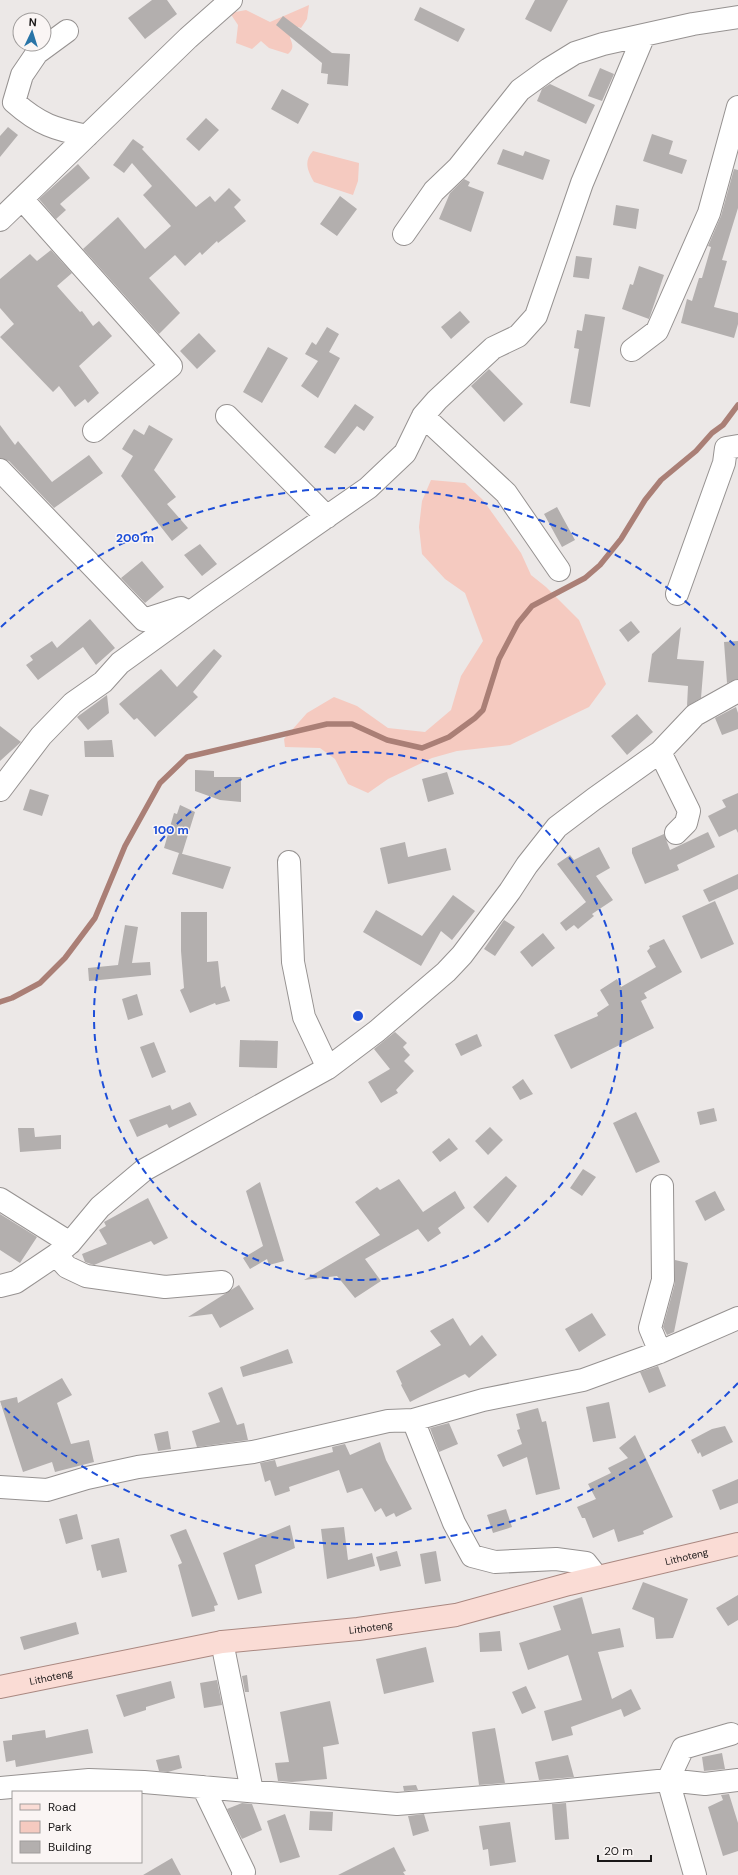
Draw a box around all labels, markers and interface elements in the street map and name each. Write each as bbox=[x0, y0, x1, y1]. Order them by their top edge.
north arrow bbox=[12, 12, 52, 52]
text: N bbox=[28, 15, 37, 29]
text: 200 m bbox=[116, 530, 154, 546]
text: 100 m bbox=[153, 822, 189, 838]
centre of rings bbox=[351, 1009, 365, 1023]
street label: Lithoteng bbox=[664, 1545, 710, 1568]
street label: Lithoteng bbox=[348, 1618, 394, 1637]
street label: Lithoteng bbox=[28, 1666, 74, 1688]
legend bbox=[12, 1791, 142, 1863]
text: Road bbox=[48, 1799, 76, 1815]
text: Park bbox=[48, 1819, 72, 1835]
scale bar bbox=[598, 1837, 651, 1863]
text: Building bbox=[48, 1839, 92, 1855]
text: 20 m bbox=[604, 1843, 633, 1859]

